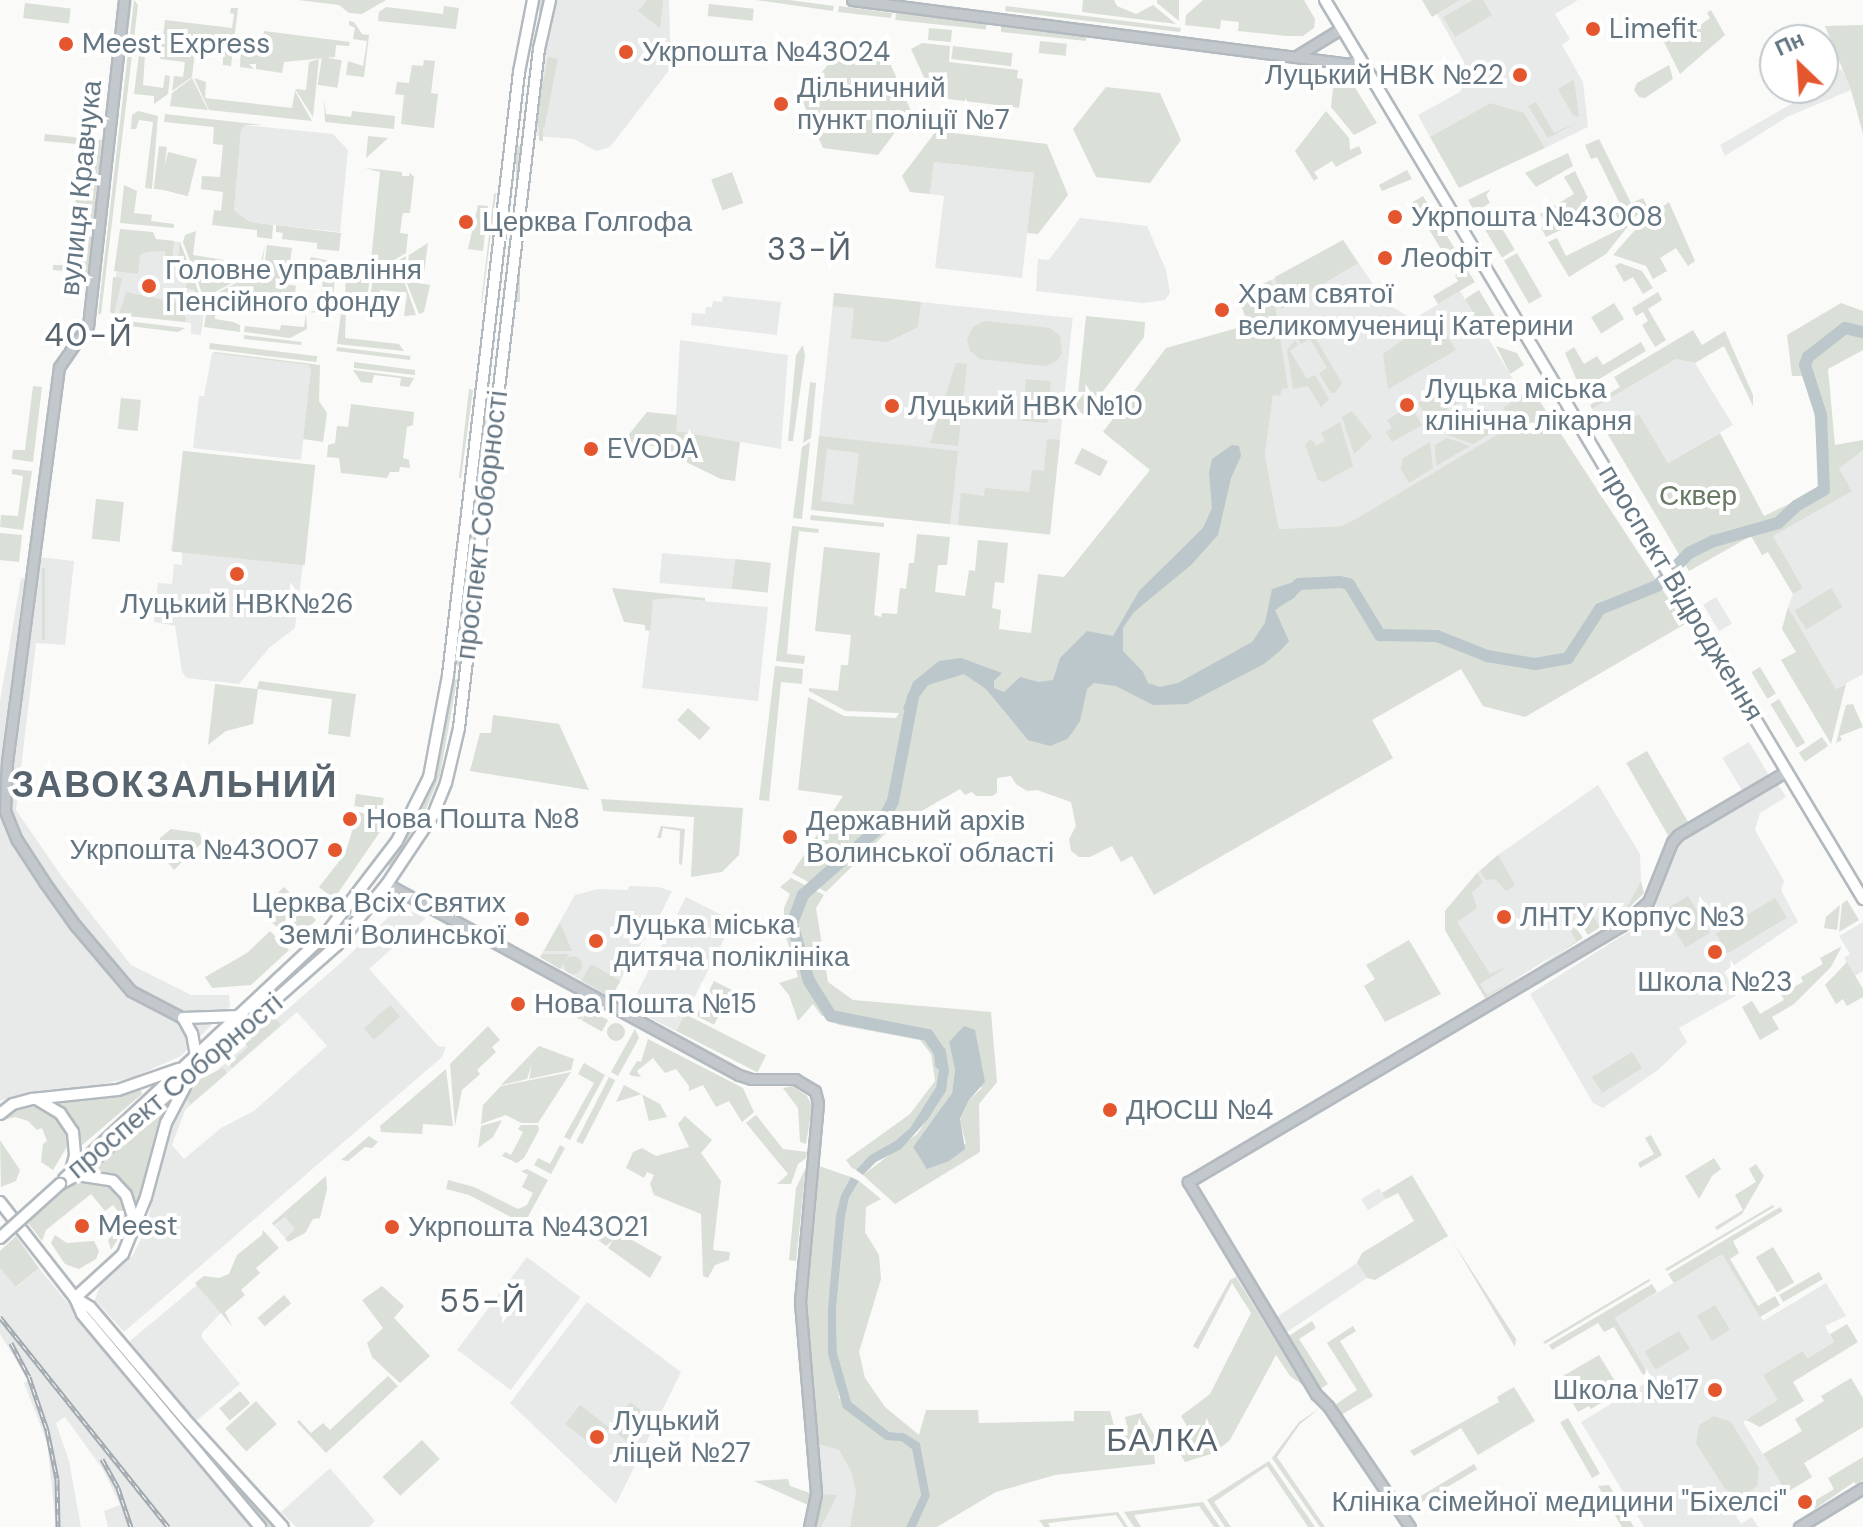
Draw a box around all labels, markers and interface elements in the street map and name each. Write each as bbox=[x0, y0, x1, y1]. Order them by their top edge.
place label: Limefit bbox=[1609, 12, 1698, 46]
marker: Limefit bbox=[1584, 20, 1602, 38]
north arrow bbox=[1759, 24, 1839, 104]
text: Пн bbox=[1770, 24, 1809, 63]
place label: Meest Express bbox=[82, 27, 270, 61]
marker: Meest Express bbox=[57, 35, 75, 53]
place label: Укрпошта №43024 bbox=[642, 35, 890, 69]
marker: Укрпошта №43024 bbox=[617, 43, 635, 61]
place label: Луцький НВК №22 bbox=[1265, 58, 1504, 92]
marker: Луцький НВК №22 bbox=[1511, 66, 1529, 84]
place label: Дільничний пункт поліції №7 bbox=[797, 71, 1010, 137]
street label: вулиця Кравчука bbox=[53, 79, 109, 297]
marker: Дільничний пункт поліції №7 bbox=[772, 95, 790, 113]
place label: Укрпошта №43008 bbox=[1411, 200, 1663, 234]
place label: Церква Голгофа bbox=[482, 205, 692, 239]
marker: Укрпошта №43008 bbox=[1386, 208, 1404, 226]
marker: Церква Голгофа bbox=[457, 213, 475, 231]
district label: 33-Й bbox=[767, 230, 853, 268]
place label: Леофіт bbox=[1401, 241, 1493, 275]
marker: Леофіт bbox=[1376, 249, 1394, 267]
place label: Головне управління Пенсійного фонду bbox=[165, 253, 422, 319]
marker: Головне управління Пенсійного фонду bbox=[140, 277, 158, 295]
place label: Храм святої великомучениці Катерини bbox=[1238, 277, 1574, 343]
marker: Храм святої великомучениці Катерини bbox=[1213, 301, 1231, 319]
district label: 40-Й bbox=[44, 316, 134, 354]
place label: Луцька міська клінічна лікарня bbox=[1425, 372, 1632, 438]
street label: проспект Соборності bbox=[449, 388, 515, 662]
place label: Луцький НВК №10 bbox=[908, 389, 1143, 423]
marker: Луцька міська клінічна лікарня bbox=[1396, 394, 1418, 416]
marker: Луцький НВК №10 bbox=[883, 397, 901, 415]
place label: EVODA bbox=[607, 432, 699, 466]
marker: EVODA bbox=[582, 440, 600, 458]
street label: проспект Відродження bbox=[1591, 459, 1771, 727]
park label: Сквер bbox=[1659, 479, 1737, 513]
marker: Луцький НВК№26 bbox=[228, 565, 246, 583]
place label: Луцький НВК№26 bbox=[120, 587, 354, 621]
district label: ЗАВОКЗАЛЬНИЙ bbox=[12, 763, 338, 807]
place label: Нова Пошта №8 bbox=[366, 802, 580, 836]
place label: Державний архів Волинської області bbox=[806, 804, 1054, 870]
marker: Нова Пошта №8 bbox=[341, 810, 359, 828]
marker: Державний архів Волинської області bbox=[781, 828, 799, 846]
place label: Укрпошта №43007 bbox=[69, 833, 319, 867]
marker: Укрпошта №43007 bbox=[326, 841, 344, 859]
place label: Церква Всіх Святих Землі Волинської bbox=[252, 886, 506, 952]
place label: ЛНТУ Корпус №3 bbox=[1520, 900, 1745, 934]
place label: Луцька міська дитяча поліклініка bbox=[614, 908, 849, 974]
marker: ЛНТУ Корпус №3 bbox=[1495, 908, 1513, 926]
marker: Церква Всіх Святих Землі Волинської bbox=[513, 910, 531, 928]
marker: Луцька міська дитяча поліклініка bbox=[585, 930, 607, 952]
marker: Школа №23 bbox=[1706, 943, 1724, 961]
place label: Школа №23 bbox=[1637, 965, 1793, 999]
street label: проспект Соборності bbox=[60, 986, 290, 1186]
place label: Нова Пошта №15 bbox=[534, 987, 757, 1021]
marker: Нова Пошта №15 bbox=[509, 995, 527, 1013]
place label: ДЮСШ №4 bbox=[1126, 1093, 1273, 1127]
marker: ДЮСШ №4 bbox=[1101, 1101, 1119, 1119]
place label: Meest bbox=[98, 1209, 178, 1243]
place label: Укрпошта №43021 bbox=[408, 1210, 648, 1244]
marker: Meest bbox=[73, 1217, 91, 1235]
marker: Укрпошта №43021 bbox=[383, 1218, 401, 1236]
district label: 55-Й bbox=[439, 1282, 527, 1320]
place label: Школа №17 bbox=[1553, 1373, 1699, 1407]
marker: Школа №17 bbox=[1706, 1381, 1724, 1399]
place label: Луцький ліцей №27 bbox=[613, 1404, 751, 1470]
district label: БАЛКА bbox=[1106, 1421, 1220, 1459]
marker: Луцький ліцей №27 bbox=[588, 1428, 606, 1446]
place label: Клініка сімейної медицини "Біхелсі" bbox=[1331, 1485, 1787, 1519]
marker: Клініка сімейної медицини "Біхелсі" bbox=[1794, 1491, 1816, 1513]

